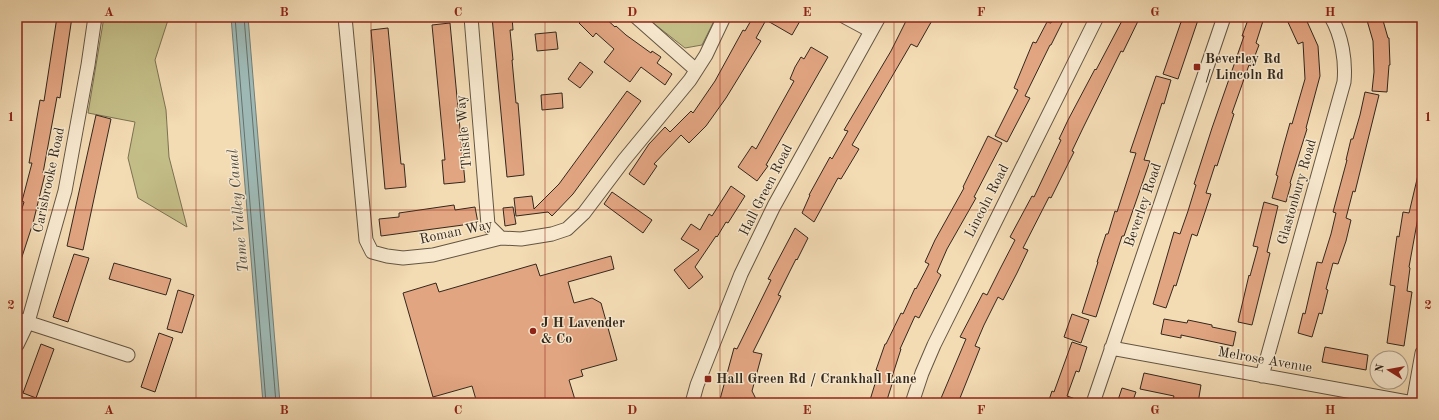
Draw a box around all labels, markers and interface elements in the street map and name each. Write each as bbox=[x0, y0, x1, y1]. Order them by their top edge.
text: A bbox=[104, 6, 114, 19]
text: B bbox=[279, 6, 289, 19]
text: C bbox=[454, 6, 462, 19]
text: D bbox=[627, 6, 637, 19]
text: E bbox=[803, 6, 812, 19]
text: F bbox=[977, 6, 986, 19]
text: G bbox=[1150, 6, 1160, 19]
text: H bbox=[1325, 6, 1336, 19]
place label: Beverley Rd / Lincoln Rd bbox=[1205, 52, 1284, 83]
marker: Beverley Rd / Lincoln Rd bbox=[1192, 62, 1202, 72]
street label: Thistle Way bbox=[454, 94, 474, 170]
text: 1 bbox=[7, 111, 15, 124]
text: 1 bbox=[1424, 111, 1432, 124]
street label: Carisbrooke Road bbox=[31, 126, 67, 234]
street label: Glastonbury Road bbox=[1275, 138, 1319, 246]
street label: Hall Green Road bbox=[737, 142, 795, 238]
water label: Tame Valley Canal bbox=[226, 148, 252, 273]
street label: Beverley Road bbox=[1122, 161, 1164, 249]
street label: Lincoln Road bbox=[963, 162, 1011, 240]
street label: Roman Way bbox=[418, 217, 494, 247]
text: 2 bbox=[7, 299, 15, 312]
text: 2 bbox=[1424, 299, 1432, 312]
place label: J H Lavender & Co bbox=[541, 316, 625, 346]
marker: J H Lavender & Co bbox=[528, 326, 538, 336]
street label: Melrose Avenue bbox=[1217, 345, 1313, 375]
north arrow bbox=[1369, 350, 1409, 390]
text: N bbox=[1374, 363, 1387, 374]
place label: Hall Green Rd / Crankhall Lane bbox=[716, 372, 917, 387]
marker: Hall Green Rd / Crankhall Lane bbox=[703, 374, 713, 384]
text: A bbox=[104, 404, 114, 417]
text: B bbox=[279, 404, 289, 417]
text: C bbox=[454, 404, 462, 417]
text: D bbox=[627, 404, 637, 417]
text: E bbox=[803, 404, 812, 417]
text: F bbox=[977, 404, 986, 417]
text: G bbox=[1150, 404, 1160, 417]
text: H bbox=[1325, 404, 1336, 417]

